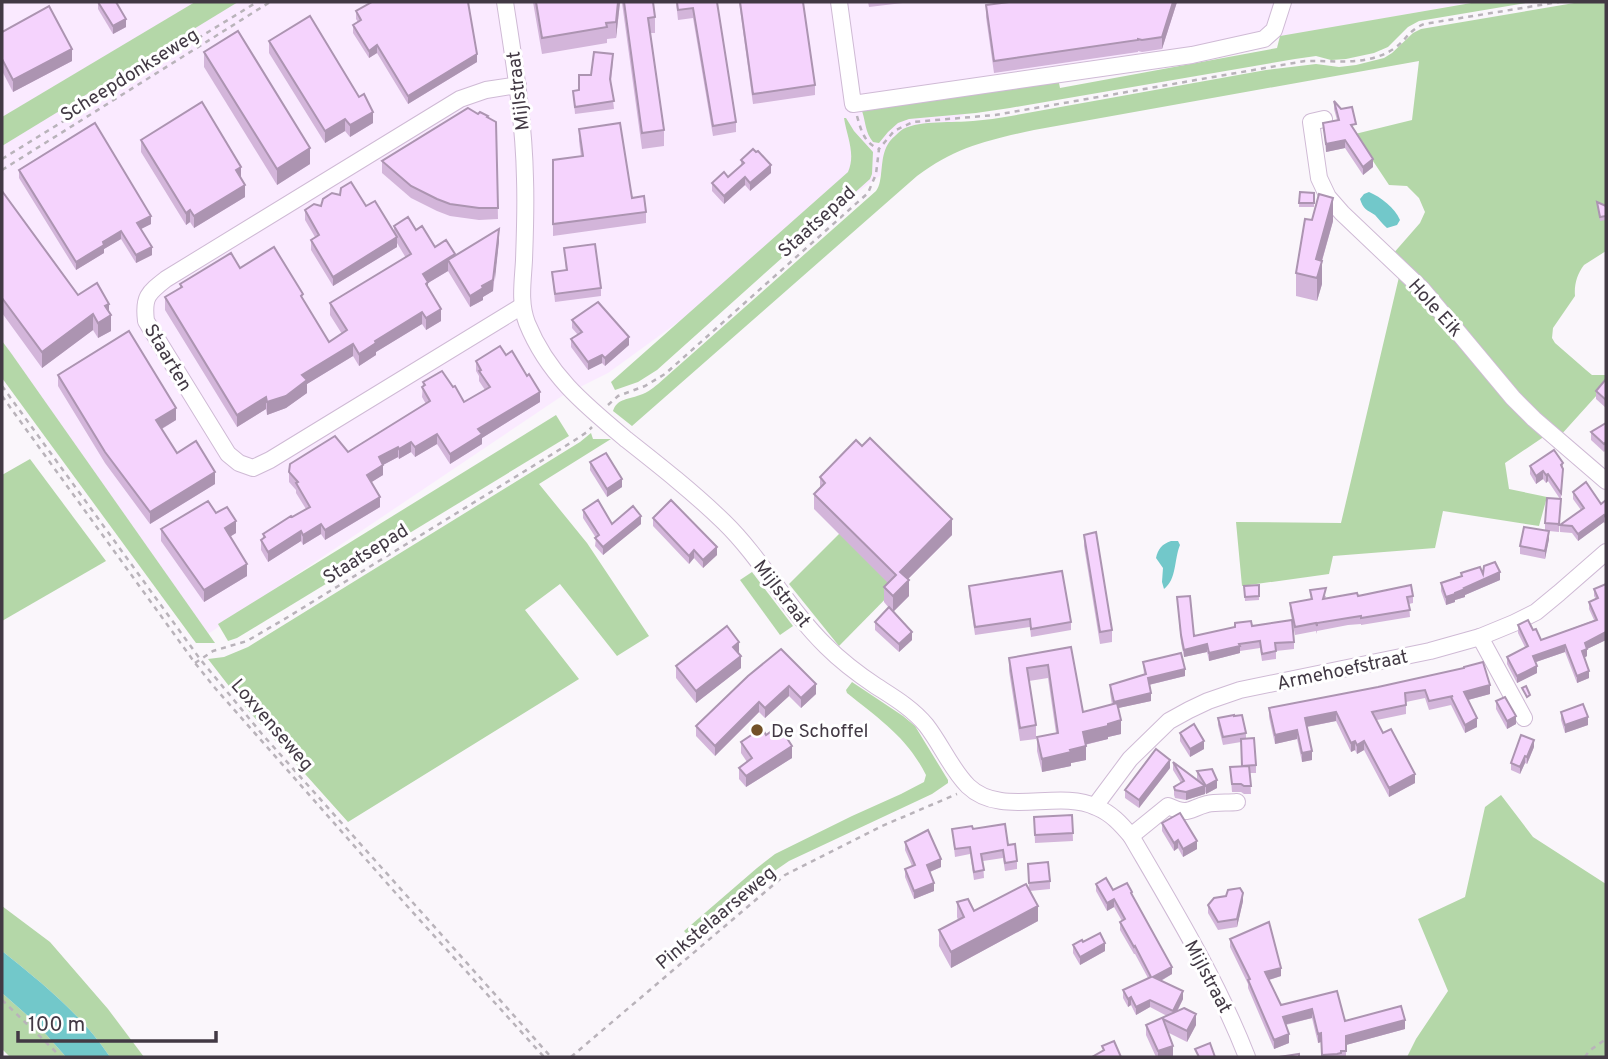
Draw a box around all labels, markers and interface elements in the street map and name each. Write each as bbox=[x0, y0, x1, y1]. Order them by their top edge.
street label: Scheepdonkseweg bbox=[56, 24, 204, 128]
street label: Mijlstraat bbox=[502, 50, 536, 132]
street label: Staatsepad bbox=[774, 181, 861, 264]
street label: Hole Eik bbox=[1402, 274, 1467, 342]
street label: Staarten bbox=[138, 320, 197, 396]
street label: Staatsepad bbox=[319, 519, 413, 590]
street label: Mijlstraat bbox=[747, 555, 815, 633]
street label: Armehoefstraat bbox=[1275, 645, 1410, 697]
street label: Loxvenseweg bbox=[225, 674, 318, 776]
place label: De Schoffel bbox=[771, 720, 869, 744]
marker: De Schoffel bbox=[749, 722, 765, 738]
street label: Pinkstelaarseweg bbox=[651, 861, 781, 976]
street label: Mijlstraat bbox=[1178, 936, 1237, 1018]
scale bar bbox=[18, 1000, 215, 1044]
text: 100 m bbox=[28, 1012, 85, 1039]

